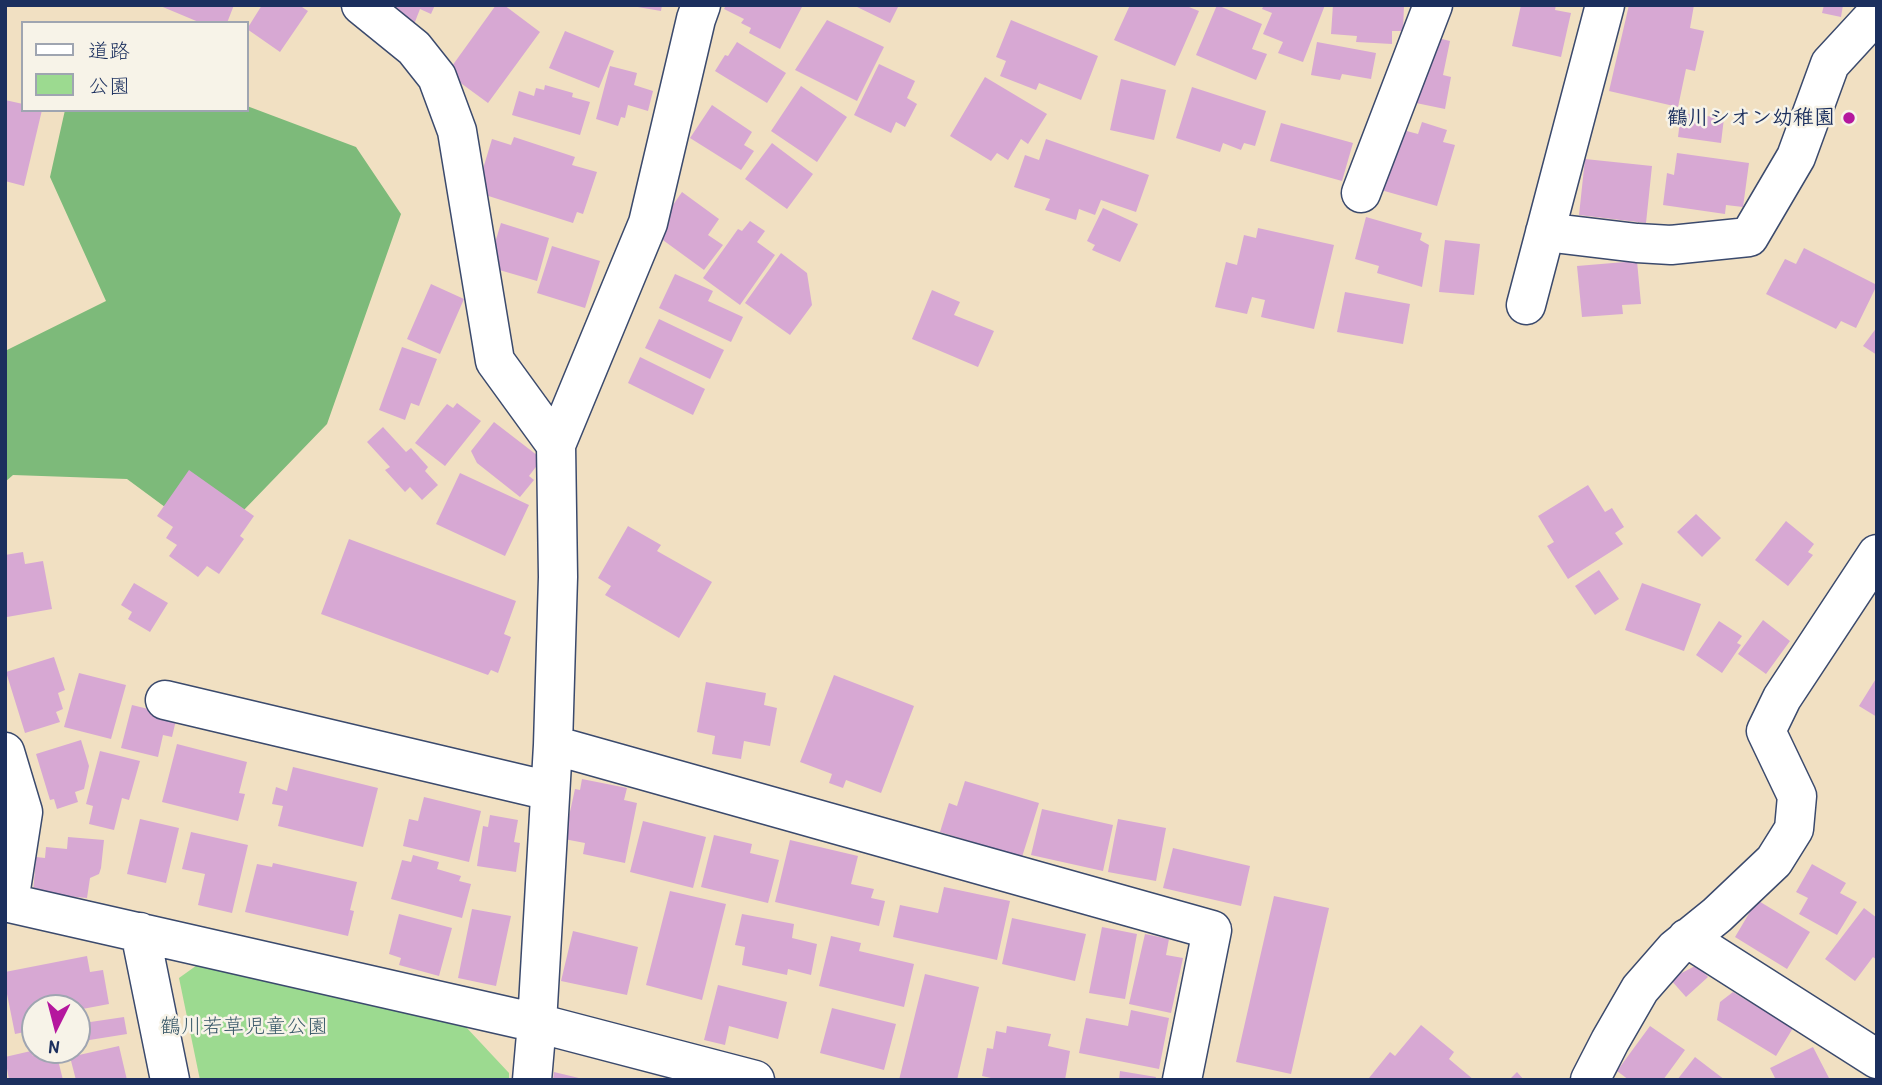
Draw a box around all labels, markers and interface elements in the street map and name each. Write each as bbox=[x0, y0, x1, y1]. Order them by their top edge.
legend bbox=[21, 21, 248, 112]
text: 道路 bbox=[88, 36, 130, 65]
text: 公園 bbox=[88, 71, 130, 100]
place label: 鶴川シオン幼稚園 bbox=[1667, 105, 1835, 131]
marker: 鶴川シオン幼稚園 bbox=[1841, 110, 1857, 126]
north arrow bbox=[21, 994, 91, 1064]
park label: 鶴川若草児童公園 bbox=[160, 1014, 328, 1040]
text: N bbox=[48, 1034, 60, 1061]

